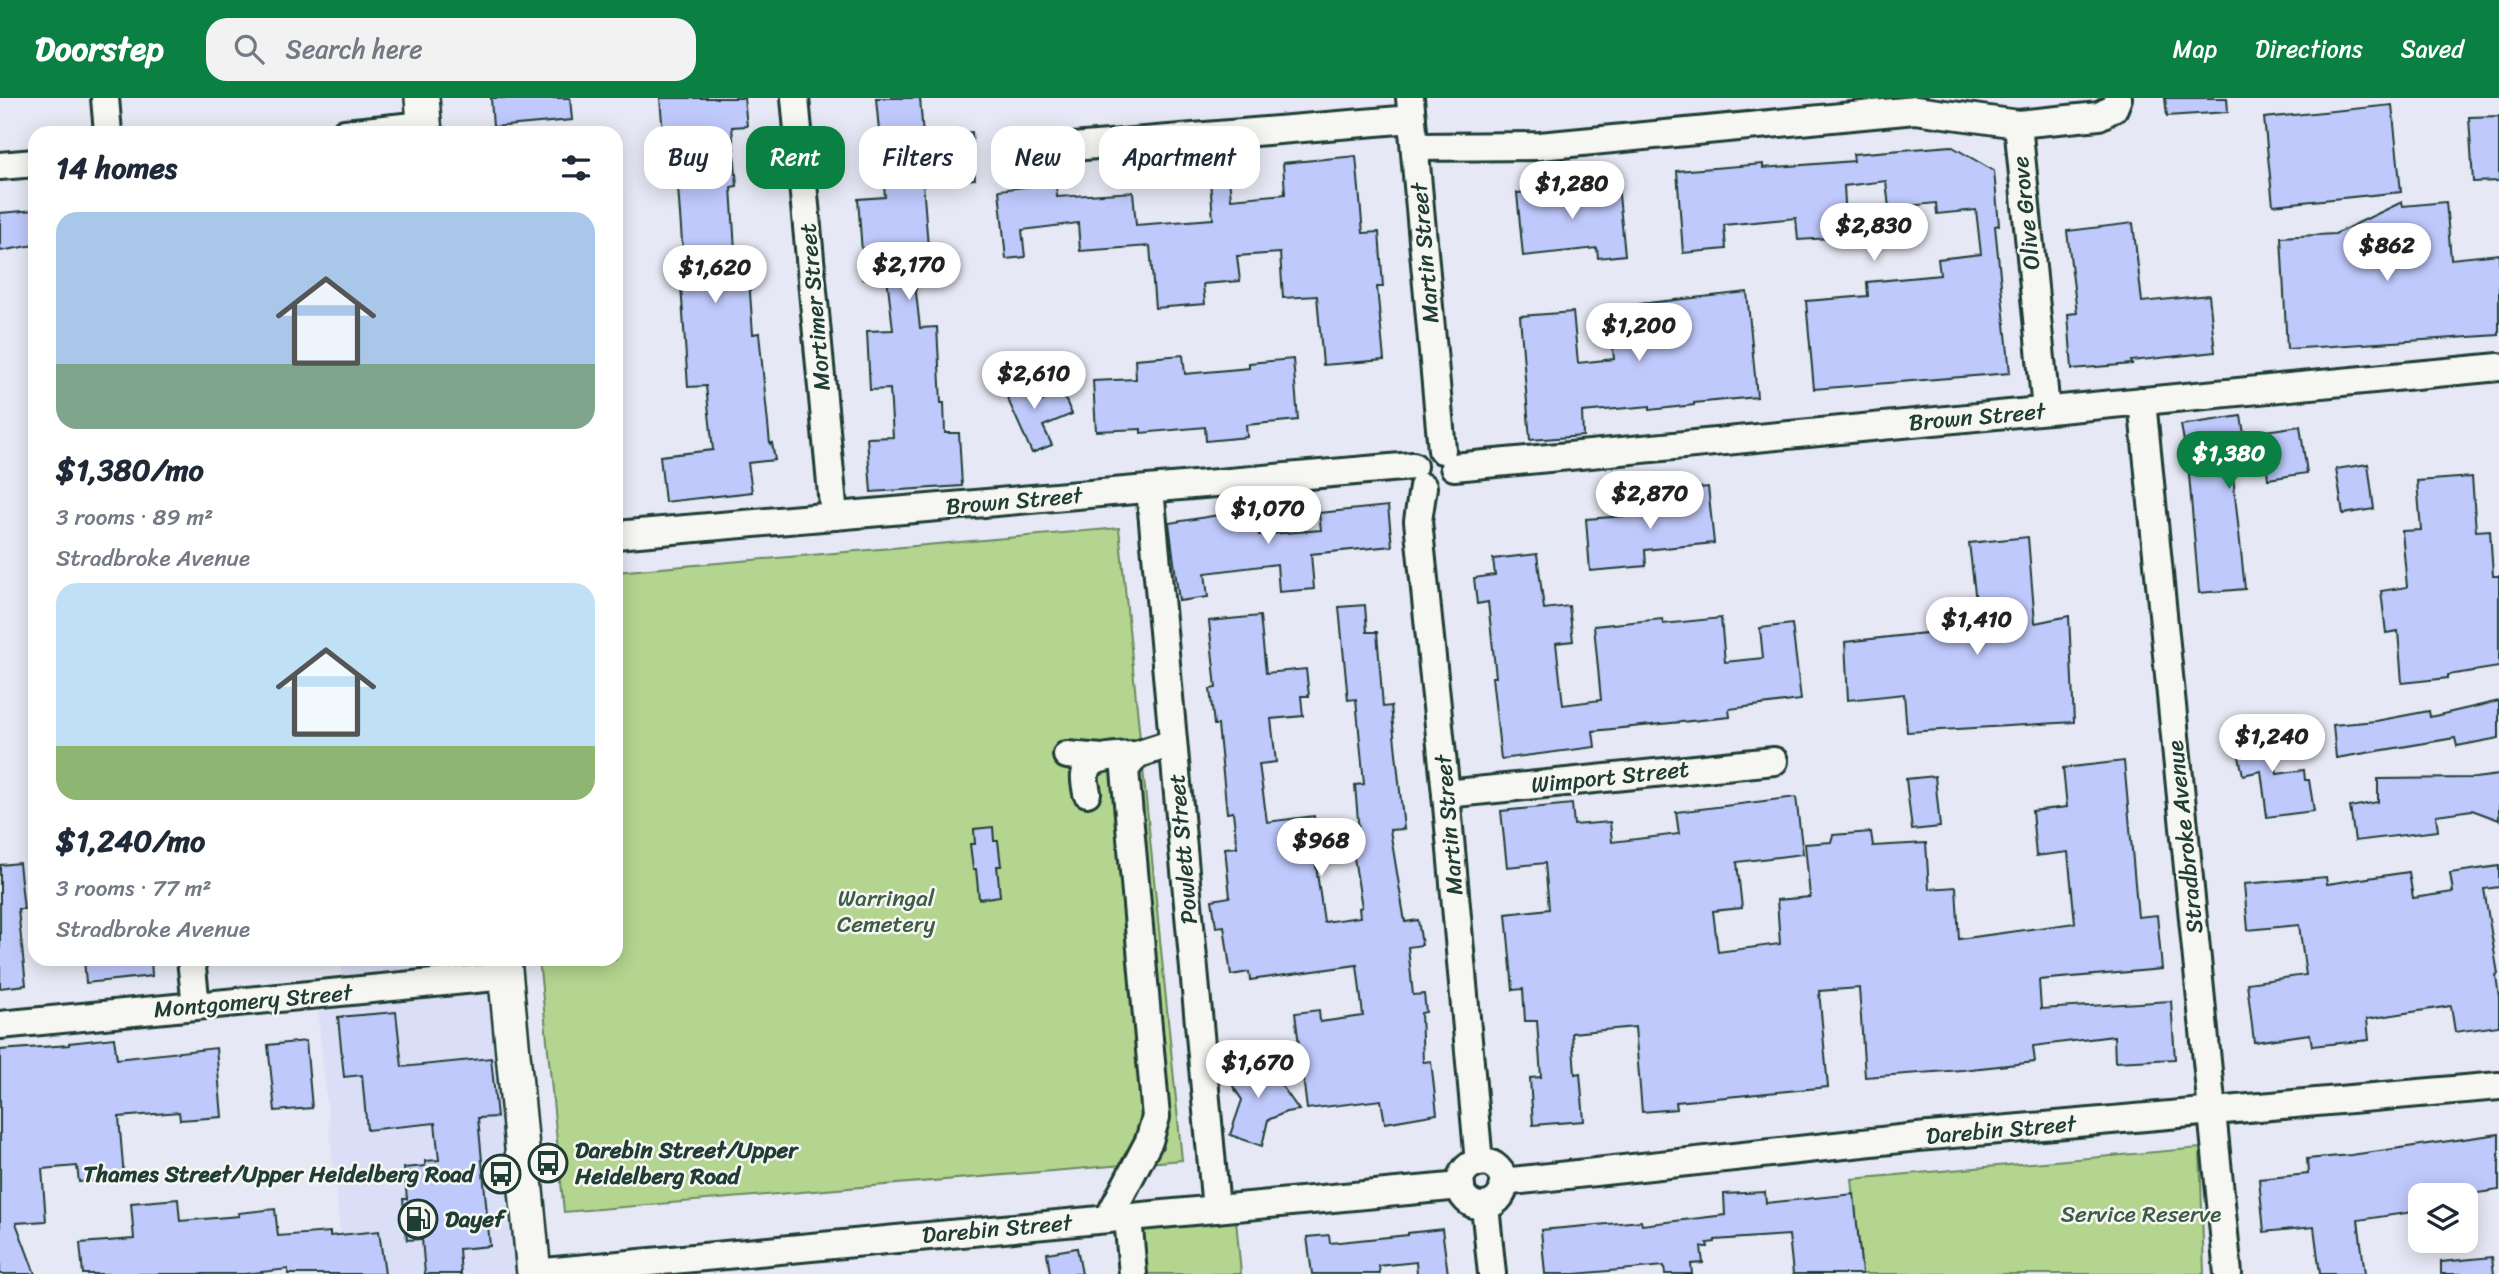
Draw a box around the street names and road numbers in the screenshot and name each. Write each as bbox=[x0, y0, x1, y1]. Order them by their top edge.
street label: Olive Grove bbox=[2000, 154, 2052, 272]
street label: Martin Street bbox=[1398, 179, 1452, 325]
street label: Mortimer Street bbox=[787, 222, 843, 392]
street label: Brown Street bbox=[1907, 390, 2049, 443]
street label: Brown Street bbox=[944, 474, 1086, 527]
street label: Stradbroke Avenue bbox=[2154, 738, 2216, 936]
street label: Wimport Street bbox=[1529, 748, 1691, 806]
street label: Martin Street bbox=[1422, 751, 1476, 897]
street label: Powlett Street bbox=[1156, 772, 1210, 926]
street label: Montgomery Street bbox=[152, 972, 356, 1030]
street label: Darebin Street bbox=[1924, 1103, 2079, 1157]
street label: Darebin Street bbox=[920, 1202, 1075, 1256]

